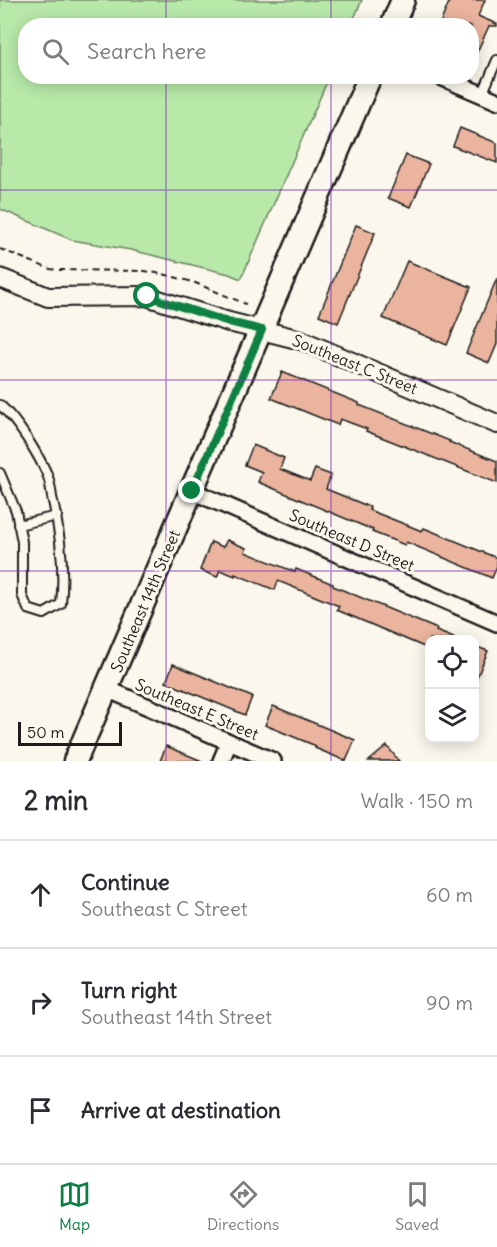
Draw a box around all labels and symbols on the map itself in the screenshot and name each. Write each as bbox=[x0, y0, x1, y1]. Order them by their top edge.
route start bbox=[133, 282, 159, 308]
street label: Southeast C Street bbox=[290, 330, 421, 398]
route end bbox=[178, 477, 204, 503]
street label: Southeast D Street bbox=[286, 505, 418, 576]
street label: Southeast 14th Street bbox=[106, 526, 184, 675]
street label: Southeast E Street bbox=[132, 674, 262, 744]
scale bar bbox=[18, 719, 122, 746]

